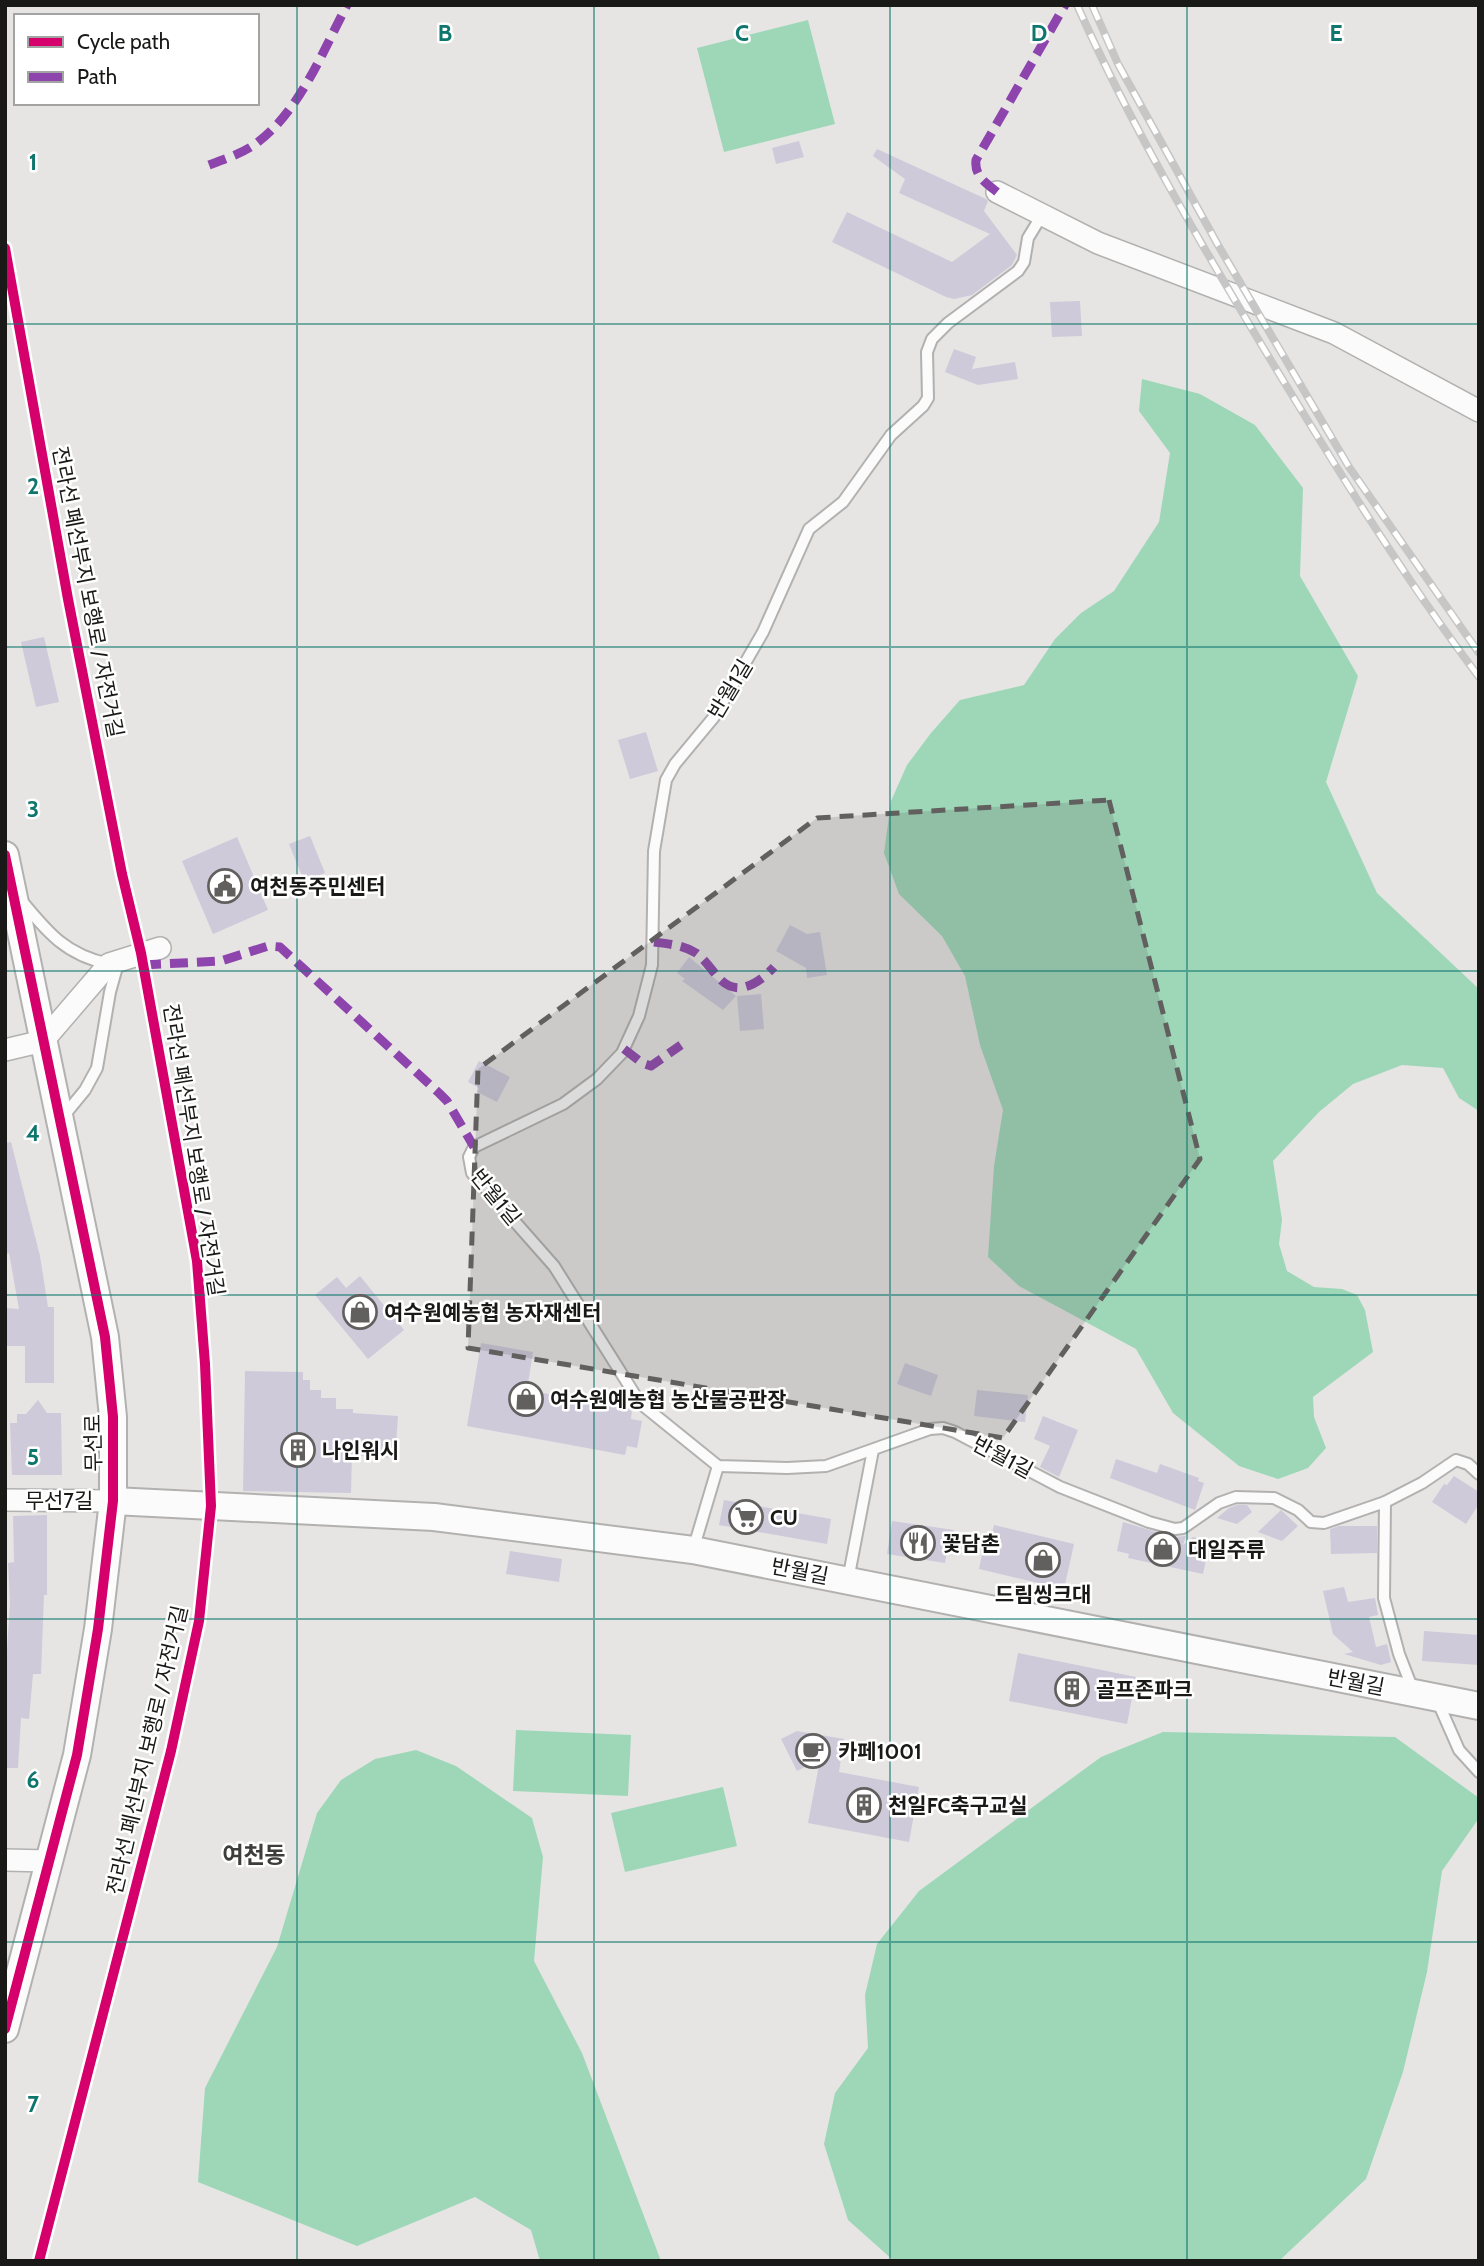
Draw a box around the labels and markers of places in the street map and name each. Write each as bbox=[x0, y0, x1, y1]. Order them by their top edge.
public building icon: 여천동주민센터 bbox=[206, 867, 244, 905]
place label: 여천동주민센터 bbox=[250, 874, 385, 899]
shop icon: 여수원예농협 농자재센터 bbox=[341, 1293, 379, 1331]
place label: 여수원예농협 농자재센터 bbox=[384, 1300, 601, 1325]
shop icon: 여수원예농협 농산물공판장 bbox=[507, 1380, 545, 1418]
place label: 여수원예농협 농산물공판장 bbox=[550, 1387, 787, 1412]
building icon: 나인워시 bbox=[279, 1431, 317, 1469]
place label: 나인워시 bbox=[322, 1438, 399, 1463]
supermarket icon: CU bbox=[727, 1498, 765, 1536]
place label: CU bbox=[770, 1505, 798, 1530]
restaurant icon: 꽃담촌 bbox=[899, 1524, 937, 1562]
shop icon: 대일주류 bbox=[1144, 1530, 1182, 1568]
place label: 꽃담촌 bbox=[942, 1531, 1000, 1556]
place label: 대일주류 bbox=[1188, 1537, 1265, 1562]
shop icon: 드림씽크대 bbox=[1024, 1541, 1062, 1579]
place label: 드림씽크대 bbox=[995, 1582, 1091, 1607]
building icon: 골프존파크 bbox=[1053, 1670, 1091, 1708]
place label: 골프존파크 bbox=[1096, 1677, 1193, 1702]
cafe icon: 카페1001 bbox=[794, 1732, 832, 1770]
place label: 카페1001 bbox=[838, 1739, 922, 1764]
building icon: 천일FC축구교실 bbox=[845, 1786, 883, 1824]
place label: 천일FC축구교실 bbox=[888, 1793, 1028, 1818]

